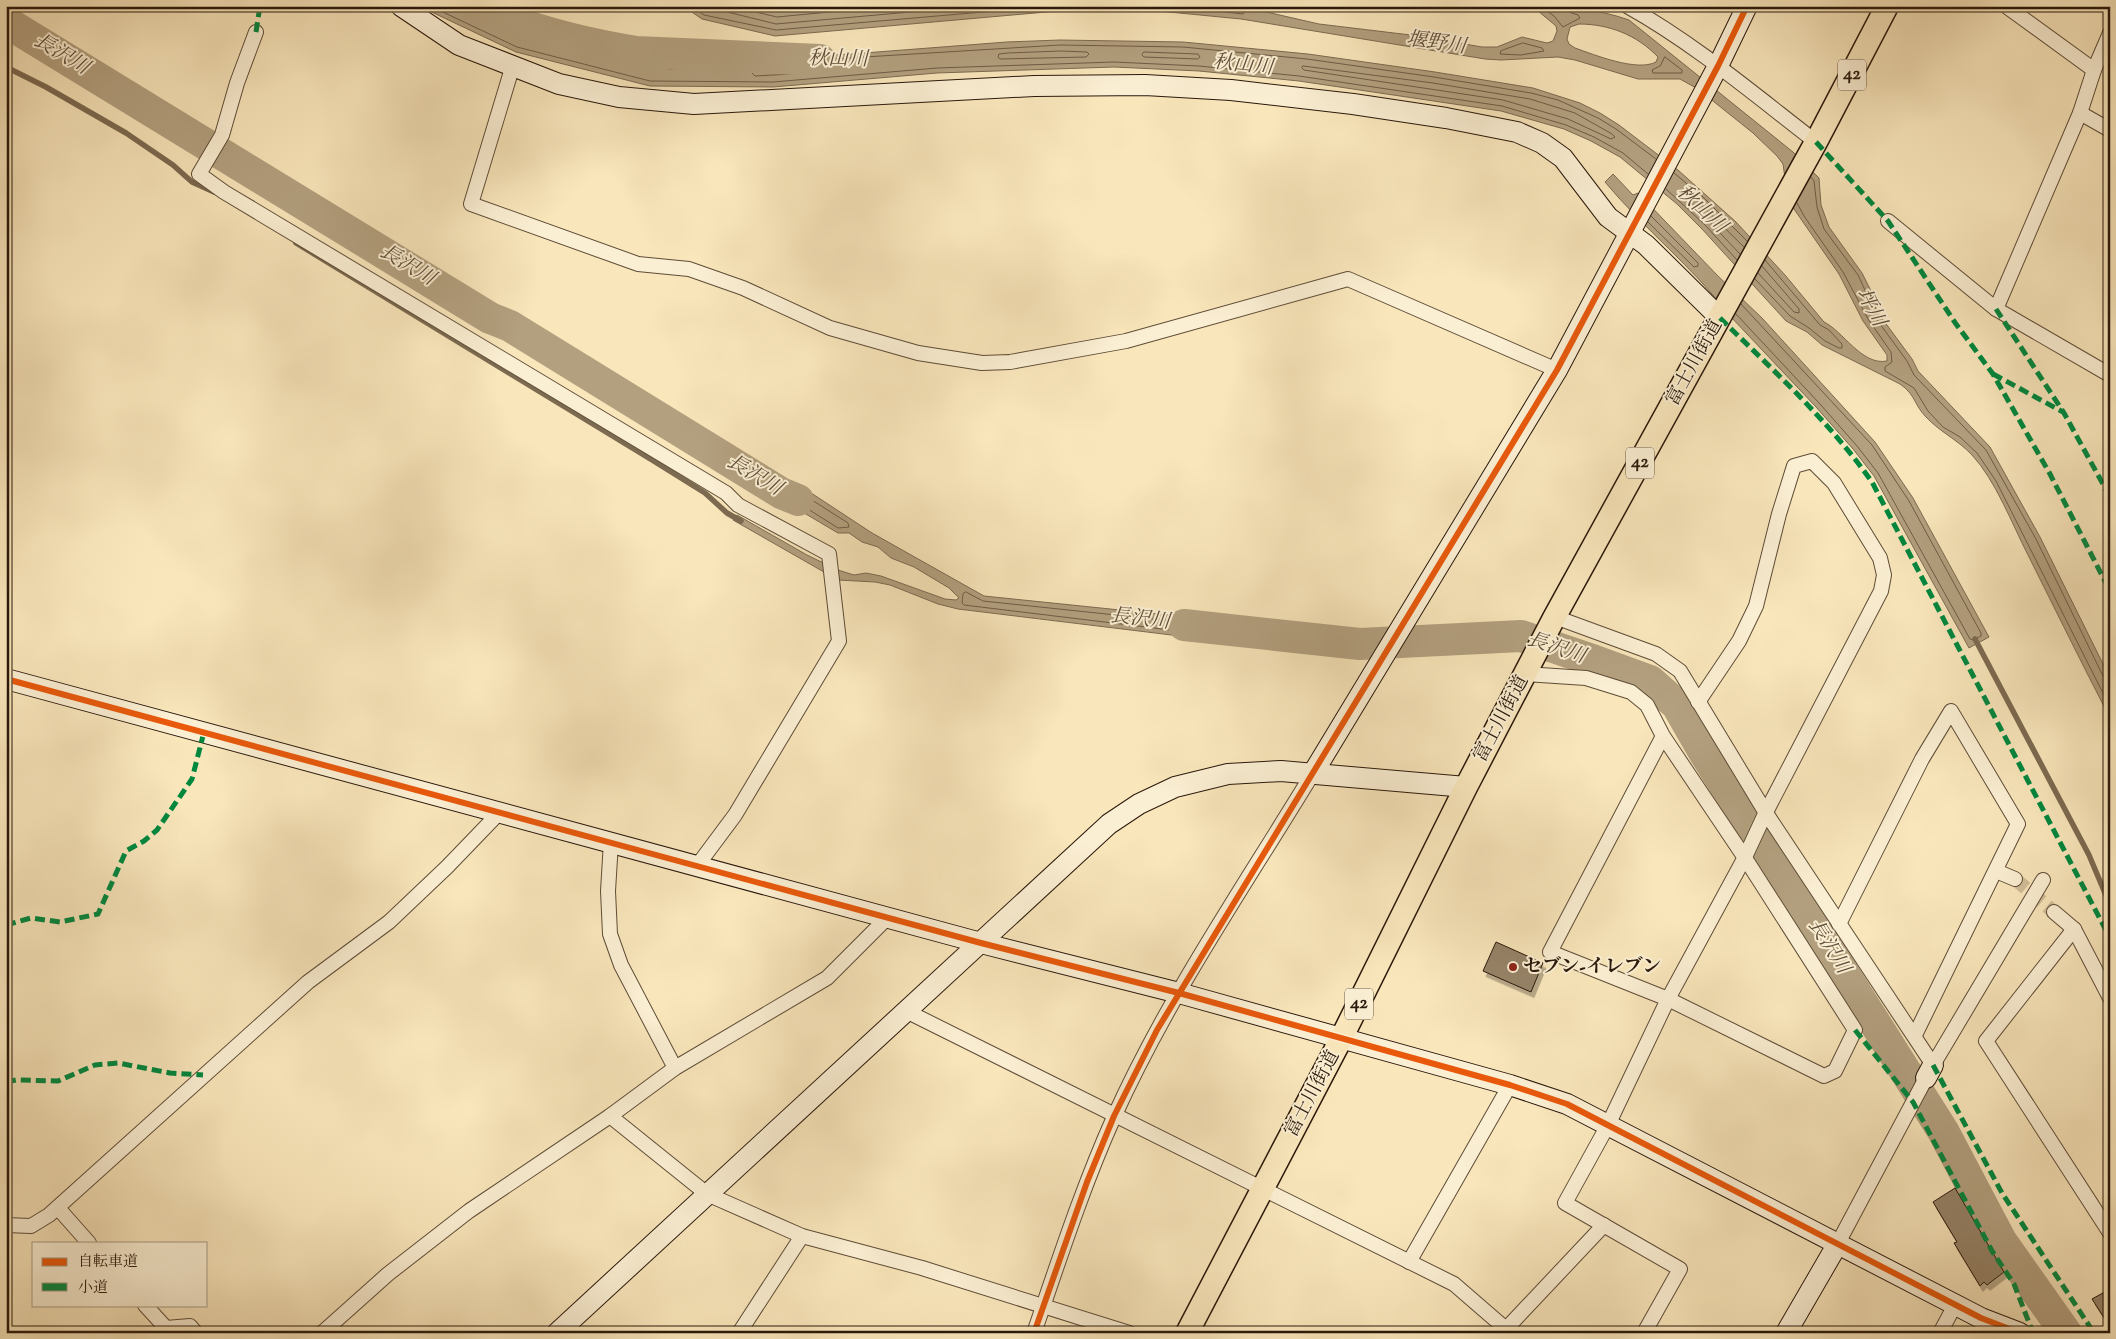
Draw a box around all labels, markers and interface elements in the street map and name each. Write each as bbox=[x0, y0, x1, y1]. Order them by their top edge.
water label: 堰野川 bbox=[1404, 25, 1470, 63]
water label: 長沢川 bbox=[28, 27, 96, 84]
water label: 秋山川 bbox=[808, 45, 870, 75]
water label: 秋山川 bbox=[1212, 48, 1276, 84]
road number: 42 bbox=[1838, 60, 1866, 90]
water label: 秋山川 bbox=[1669, 179, 1734, 242]
water label: 長沢川 bbox=[374, 238, 442, 295]
water label: 坪川 bbox=[1848, 284, 1893, 334]
street label: 富士川街道 bbox=[1660, 315, 1730, 411]
water label: 長沢川 bbox=[721, 448, 789, 505]
road number: 42 bbox=[1626, 448, 1654, 478]
water label: 長沢川 bbox=[1109, 602, 1173, 638]
water label: 長沢川 bbox=[1523, 626, 1591, 673]
street label: 富士川街道 bbox=[1468, 671, 1536, 767]
water label: 長沢川 bbox=[1800, 914, 1857, 982]
place label: セブン-イレブン bbox=[1523, 954, 1661, 981]
marker: セブン-イレブン bbox=[1507, 961, 1519, 973]
road number: 42 bbox=[1345, 989, 1373, 1020]
street label: 富士川街道 bbox=[1279, 1046, 1347, 1142]
legend bbox=[32, 1242, 208, 1306]
text: 自転車道 bbox=[78, 1252, 138, 1273]
text: 小道 bbox=[78, 1278, 108, 1299]

